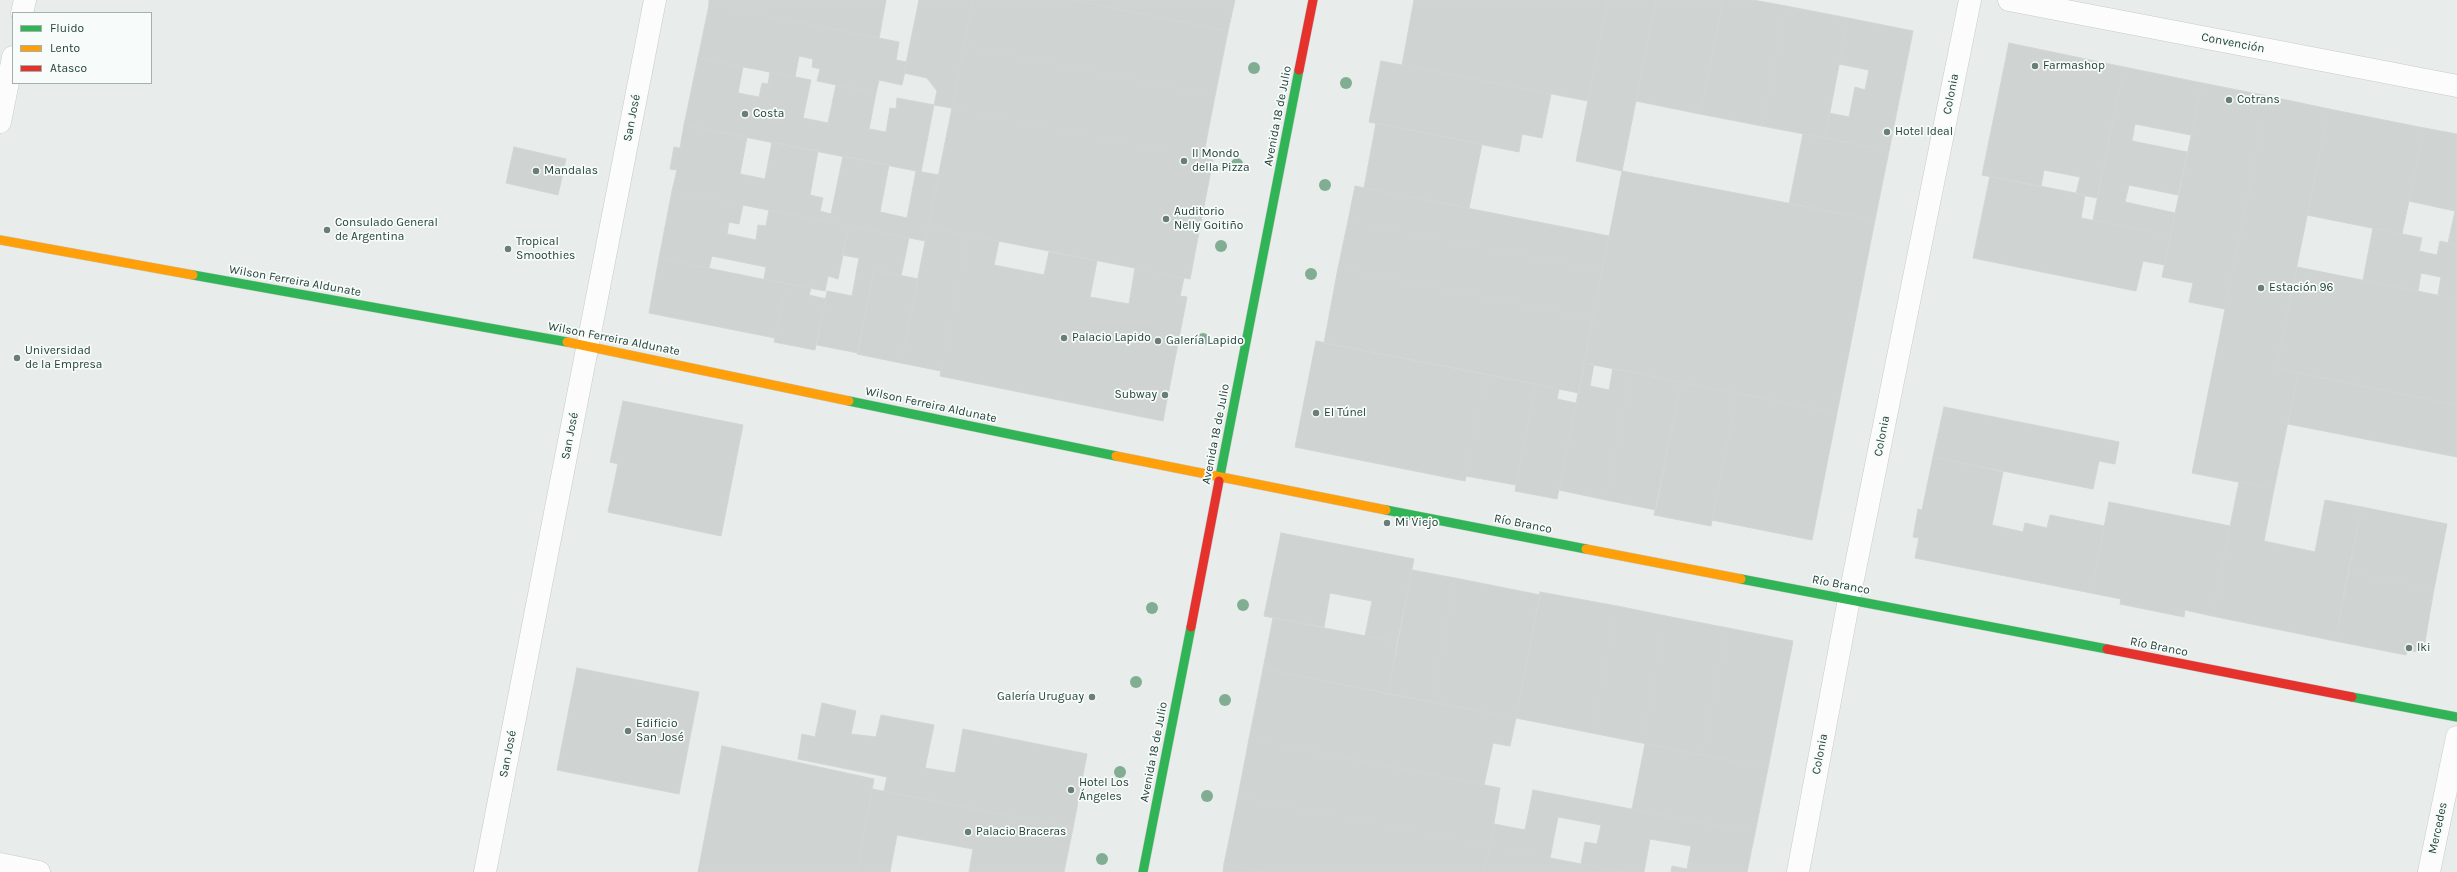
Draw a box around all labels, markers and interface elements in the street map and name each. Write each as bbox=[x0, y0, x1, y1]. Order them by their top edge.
legend bbox=[12, 12, 152, 84]
text: Fluido bbox=[50, 21, 84, 35]
street label: Convención bbox=[2200, 30, 2266, 56]
text: Lento bbox=[50, 41, 80, 55]
place label: Farmashop bbox=[2043, 59, 2105, 73]
text: Atasco bbox=[50, 61, 87, 75]
marker: Farmashop bbox=[2030, 61, 2040, 71]
street label: Avenida 18 de Julio bbox=[1261, 65, 1295, 167]
street label: Colonia bbox=[1940, 72, 1962, 116]
street label: San José bbox=[620, 93, 644, 143]
place label: Cotrans bbox=[2237, 93, 2280, 107]
marker: Cotrans bbox=[2224, 95, 2234, 105]
place label: Costa bbox=[753, 107, 784, 121]
marker: Costa bbox=[740, 109, 750, 119]
place label: Hotel Ideal bbox=[1895, 125, 1953, 139]
marker: Hotel Ideal bbox=[1882, 127, 1892, 137]
place label: Il Mondo della Pizza bbox=[1192, 147, 1250, 175]
marker: Il Mondo della Pizza bbox=[1179, 156, 1189, 166]
place label: Mandalas bbox=[544, 164, 598, 178]
marker: Mandalas bbox=[531, 166, 541, 176]
place label: Auditorio Nelly Goitiño bbox=[1174, 205, 1243, 233]
marker: Auditorio Nelly Goitiño bbox=[1161, 214, 1171, 224]
place label: Consulado General de Argentina bbox=[335, 216, 438, 244]
marker: Consulado General de Argentina bbox=[322, 225, 332, 235]
place label: Tropical Smoothies bbox=[516, 235, 575, 263]
marker: Tropical Smoothies bbox=[503, 244, 513, 254]
street label: Wilson Ferreira Aldunate bbox=[228, 262, 362, 300]
place label: Estación 96 bbox=[2269, 281, 2333, 295]
marker: Estación 96 bbox=[2256, 283, 2266, 293]
street label: Wilson Ferreira Aldunate bbox=[547, 319, 681, 359]
place label: Palacio Lapido bbox=[1072, 331, 1151, 345]
marker: Palacio Lapido bbox=[1059, 333, 1069, 343]
place label: Galería Lapido bbox=[1166, 334, 1244, 348]
marker: Galería Lapido bbox=[1153, 336, 1163, 346]
place label: Universidad de la Empresa bbox=[25, 344, 102, 372]
marker: Universidad de la Empresa bbox=[12, 353, 22, 363]
street label: Avenida 18 de Julio bbox=[1199, 383, 1233, 485]
street label: Wilson Ferreira Aldunate bbox=[864, 384, 998, 426]
place label: Subway bbox=[1114, 388, 1157, 402]
marker: Subway bbox=[1160, 390, 1170, 400]
place label: El Túnel bbox=[1324, 406, 1366, 420]
marker: El Túnel bbox=[1311, 408, 1321, 418]
street label: San José bbox=[558, 411, 582, 461]
street label: Colonia bbox=[1871, 414, 1893, 458]
street label: Río Branco bbox=[1493, 511, 1553, 537]
place label: Mi Viejo bbox=[1395, 516, 1438, 530]
marker: Mi Viejo bbox=[1382, 518, 1392, 528]
street label: Río Branco bbox=[1811, 572, 1871, 598]
street label: Río Branco bbox=[2129, 634, 2189, 660]
place label: Iki bbox=[2417, 641, 2431, 655]
marker: Iki bbox=[2404, 643, 2414, 653]
place label: Galería Uruguay bbox=[997, 690, 1084, 704]
marker: Galería Uruguay bbox=[1087, 692, 1097, 702]
street label: Avenida 18 de Julio bbox=[1137, 701, 1171, 803]
place label: Edificio San José bbox=[636, 717, 684, 745]
marker: Edificio San José bbox=[623, 726, 633, 736]
street label: San José bbox=[496, 729, 520, 779]
street label: Colonia bbox=[1809, 732, 1831, 776]
place label: Hotel Los Ángeles bbox=[1079, 776, 1129, 804]
marker: Hotel Los Ángeles bbox=[1066, 785, 1076, 795]
street label: Mercedes bbox=[2425, 801, 2451, 855]
place label: Palacio Braceras bbox=[976, 825, 1066, 839]
marker: Palacio Braceras bbox=[963, 827, 973, 837]

